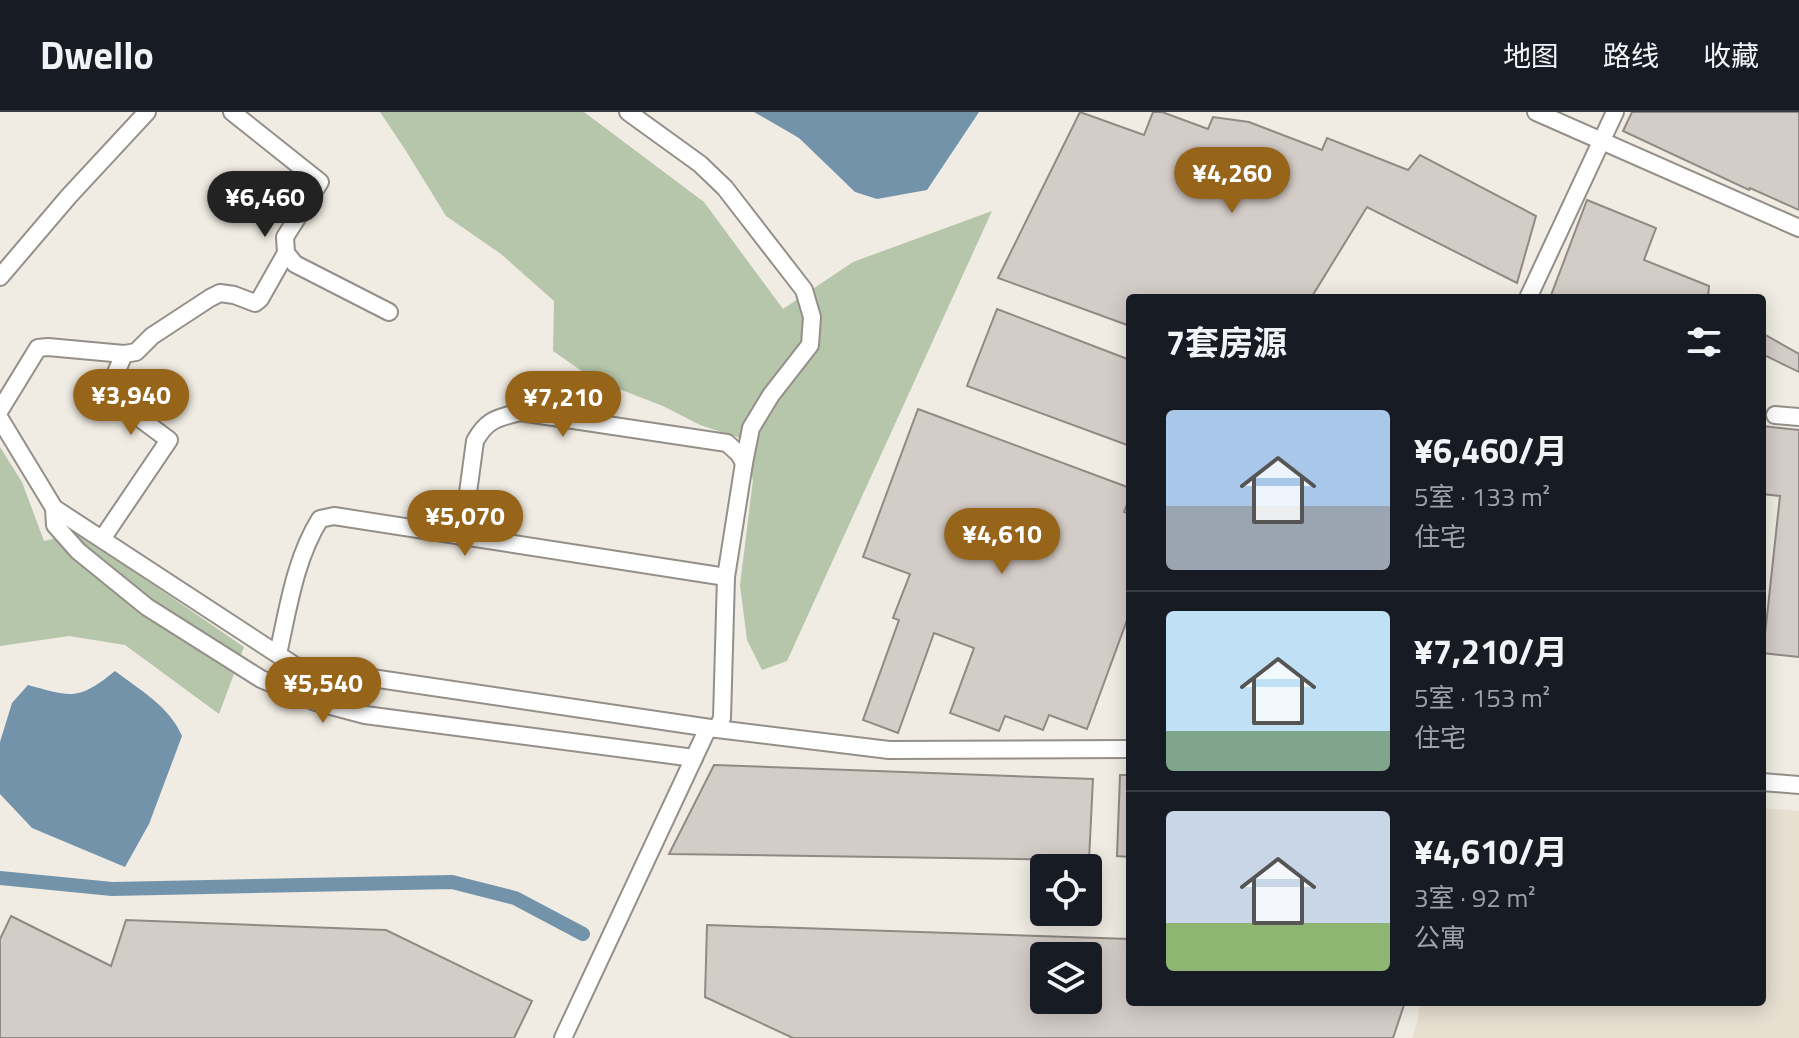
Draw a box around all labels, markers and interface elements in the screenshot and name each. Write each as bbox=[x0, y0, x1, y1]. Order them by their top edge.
text: Dwello bbox=[40, 26, 154, 84]
text: 地图 bbox=[1503, 34, 1559, 77]
text: 路线 bbox=[1603, 34, 1659, 77]
text: 收藏 bbox=[1703, 34, 1759, 77]
pin: ¥4,260 bbox=[1167, 147, 1297, 215]
text: ¥4,260 bbox=[1192, 153, 1272, 192]
pin: ¥6,460 bbox=[200, 171, 330, 239]
text: ¥6,460 bbox=[225, 177, 305, 216]
text: 7套房源 bbox=[1166, 316, 1287, 368]
icon: filters bbox=[1682, 320, 1726, 364]
pin: ¥3,940 bbox=[66, 369, 196, 437]
pin: ¥7,210 bbox=[498, 371, 628, 439]
text: ¥3,940 bbox=[91, 375, 171, 414]
text: ¥7,210 bbox=[523, 377, 603, 416]
text: ¥6,460/月 bbox=[1414, 424, 1568, 476]
icon: home bbox=[1230, 442, 1326, 538]
text: 5室 · 133 m² bbox=[1414, 477, 1550, 516]
pin: ¥5,070 bbox=[400, 490, 530, 558]
text: ¥5,070 bbox=[425, 496, 505, 535]
pin: ¥4,610 bbox=[937, 508, 1067, 576]
text: ¥4,610 bbox=[962, 514, 1042, 553]
text: 住宅 bbox=[1414, 517, 1466, 556]
text: ¥7,210/月 bbox=[1414, 625, 1568, 677]
icon: home bbox=[1230, 643, 1326, 739]
pin: ¥5,540 bbox=[258, 657, 388, 725]
text: ¥5,540 bbox=[283, 663, 363, 702]
text: 5室 · 153 m² bbox=[1414, 678, 1550, 717]
text: 住宅 bbox=[1414, 718, 1466, 757]
text: ¥4,610/月 bbox=[1414, 825, 1568, 877]
icon: home bbox=[1230, 843, 1326, 939]
map controls bbox=[1030, 854, 1102, 1014]
button: locate bbox=[1030, 854, 1102, 926]
text: 3室 · 92 m² bbox=[1414, 878, 1536, 917]
text: 公寓 bbox=[1414, 918, 1466, 957]
button: layers bbox=[1030, 942, 1102, 1014]

